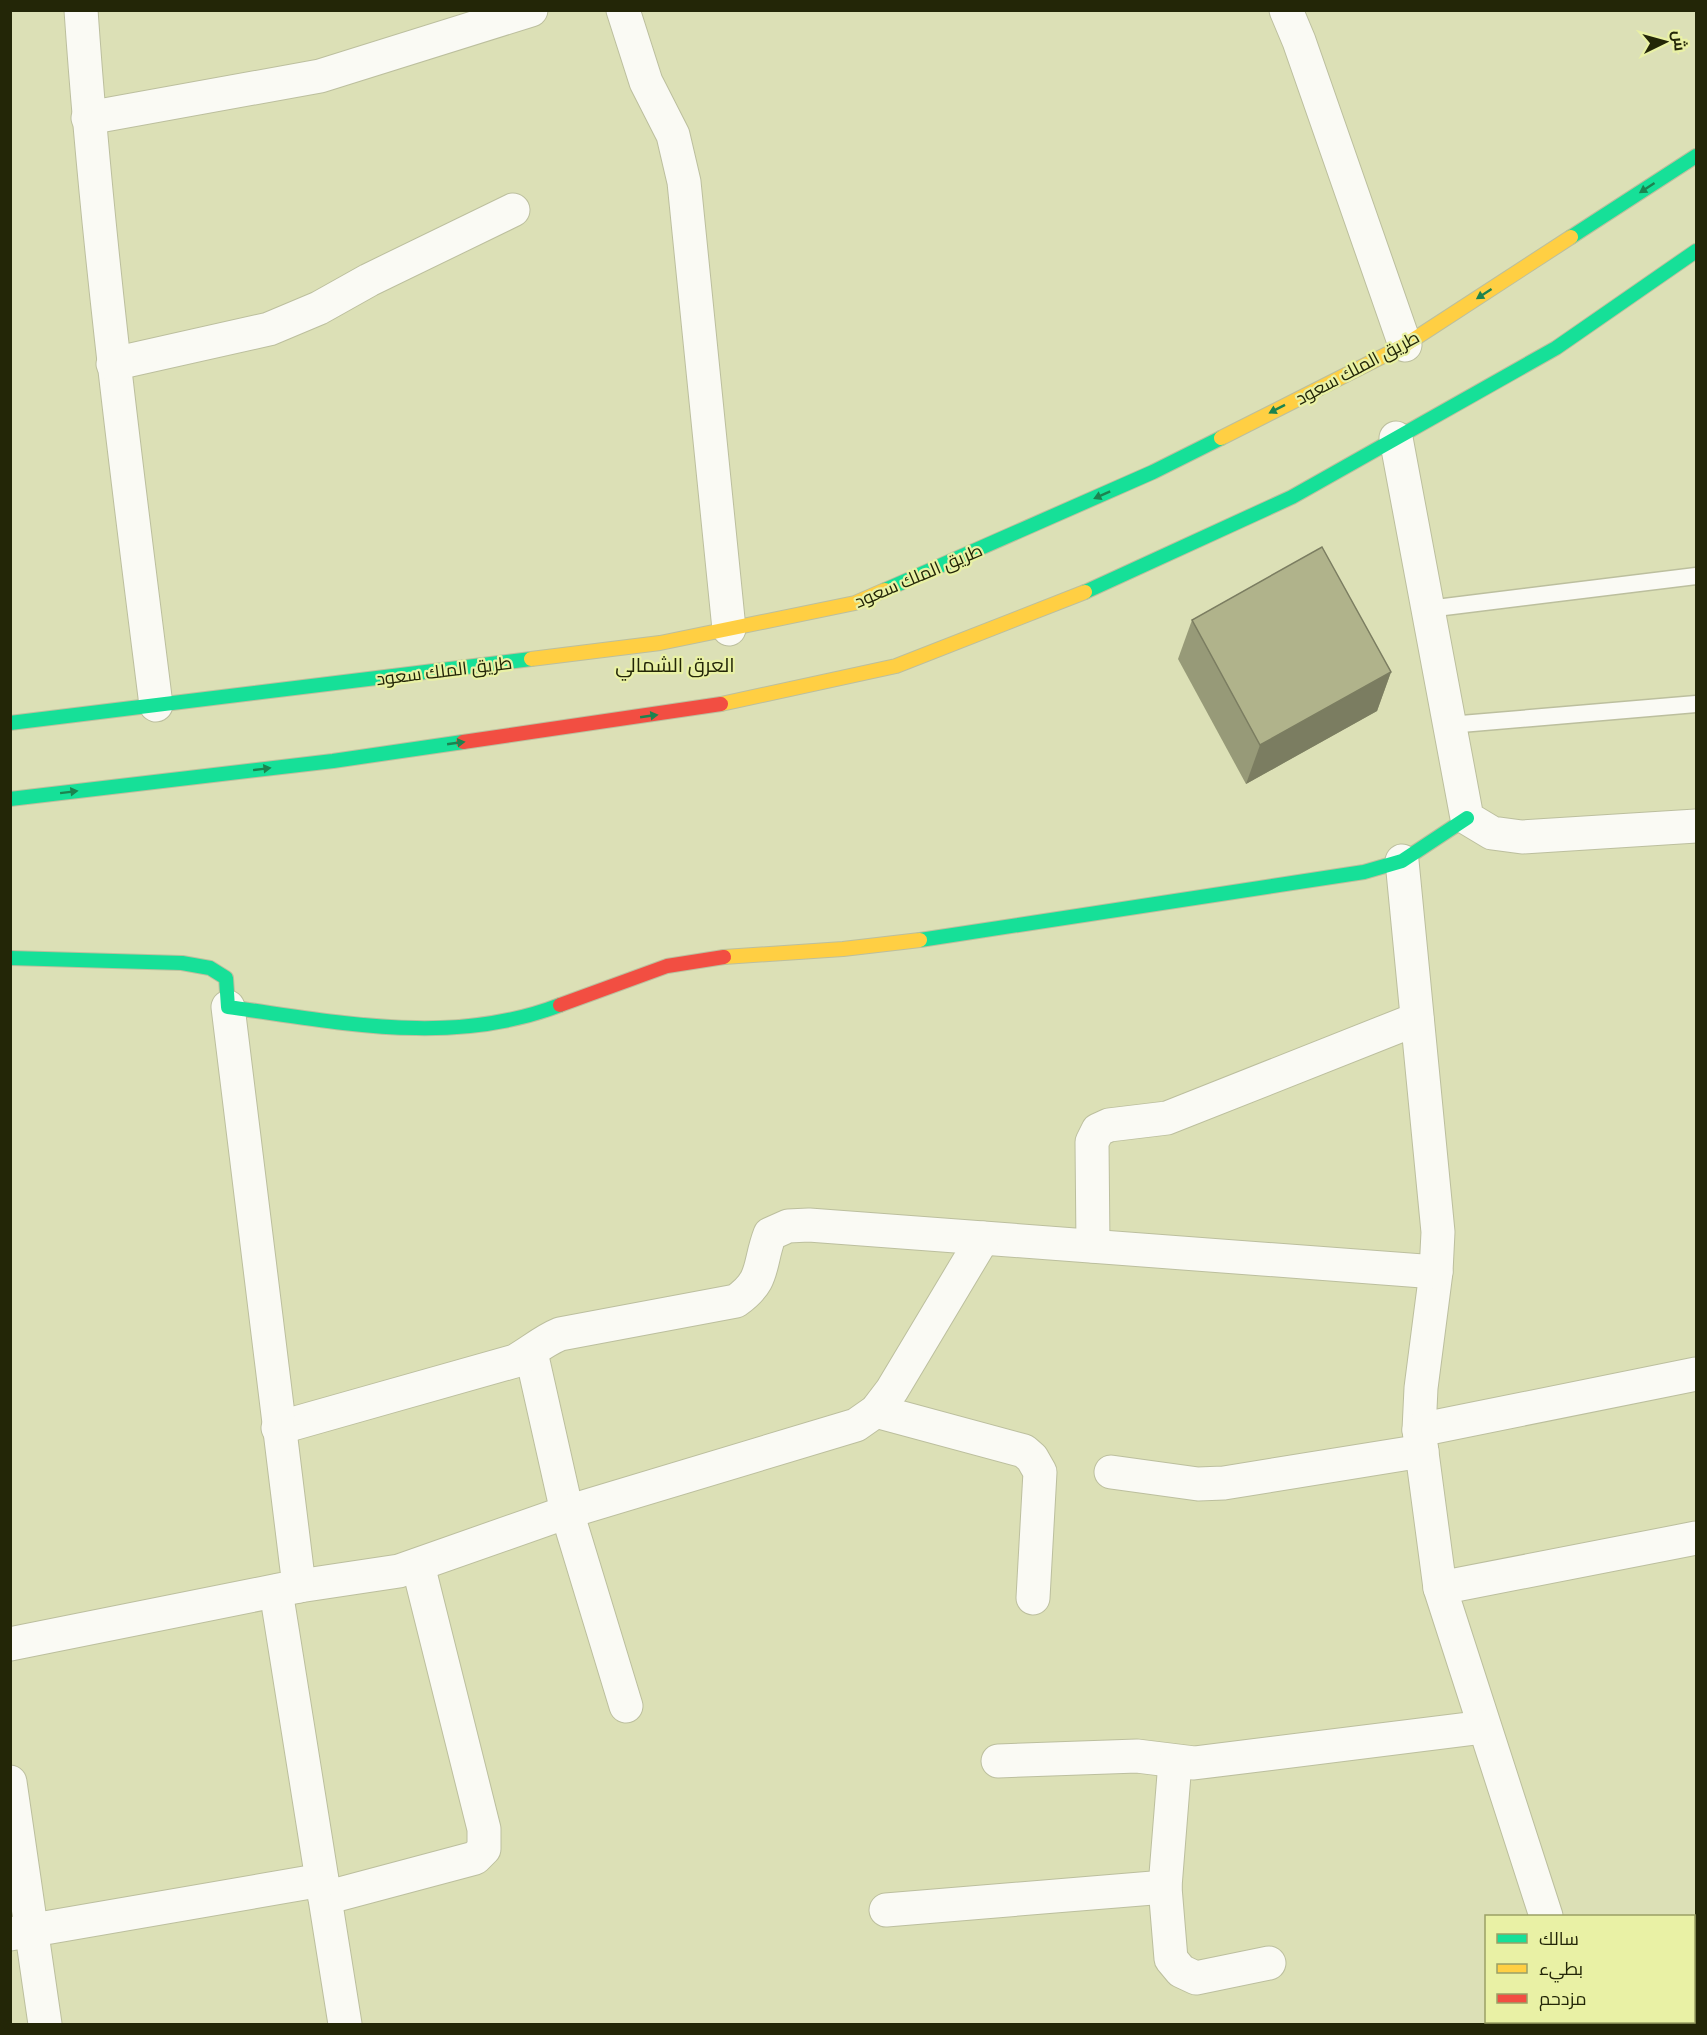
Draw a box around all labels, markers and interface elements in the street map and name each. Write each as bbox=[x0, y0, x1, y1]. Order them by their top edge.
north arrow bbox=[1635, 12, 1695, 72]
text: ش bbox=[1669, 30, 1690, 52]
one-way arrow bbox=[1639, 182, 1656, 193]
one-way arrow bbox=[1475, 288, 1492, 299]
street label: طريق الملك سعود bbox=[1292, 326, 1424, 411]
one-way arrow bbox=[1269, 404, 1286, 414]
one-way arrow bbox=[1093, 490, 1110, 499]
street label: طريق الملك سعود bbox=[851, 539, 986, 614]
street label: طريق الملك سعود bbox=[375, 652, 514, 691]
district label: العرق الشمالي bbox=[615, 653, 735, 681]
one-way arrow bbox=[639, 711, 658, 721]
one-way arrow bbox=[446, 739, 465, 748]
one-way arrow bbox=[253, 764, 272, 774]
one-way arrow bbox=[59, 787, 78, 797]
legend bbox=[1485, 1915, 1695, 2023]
text: سالك bbox=[1539, 1928, 1579, 1948]
text: بطيء bbox=[1539, 1958, 1583, 1983]
text: مزدحم bbox=[1539, 1988, 1587, 2011]

